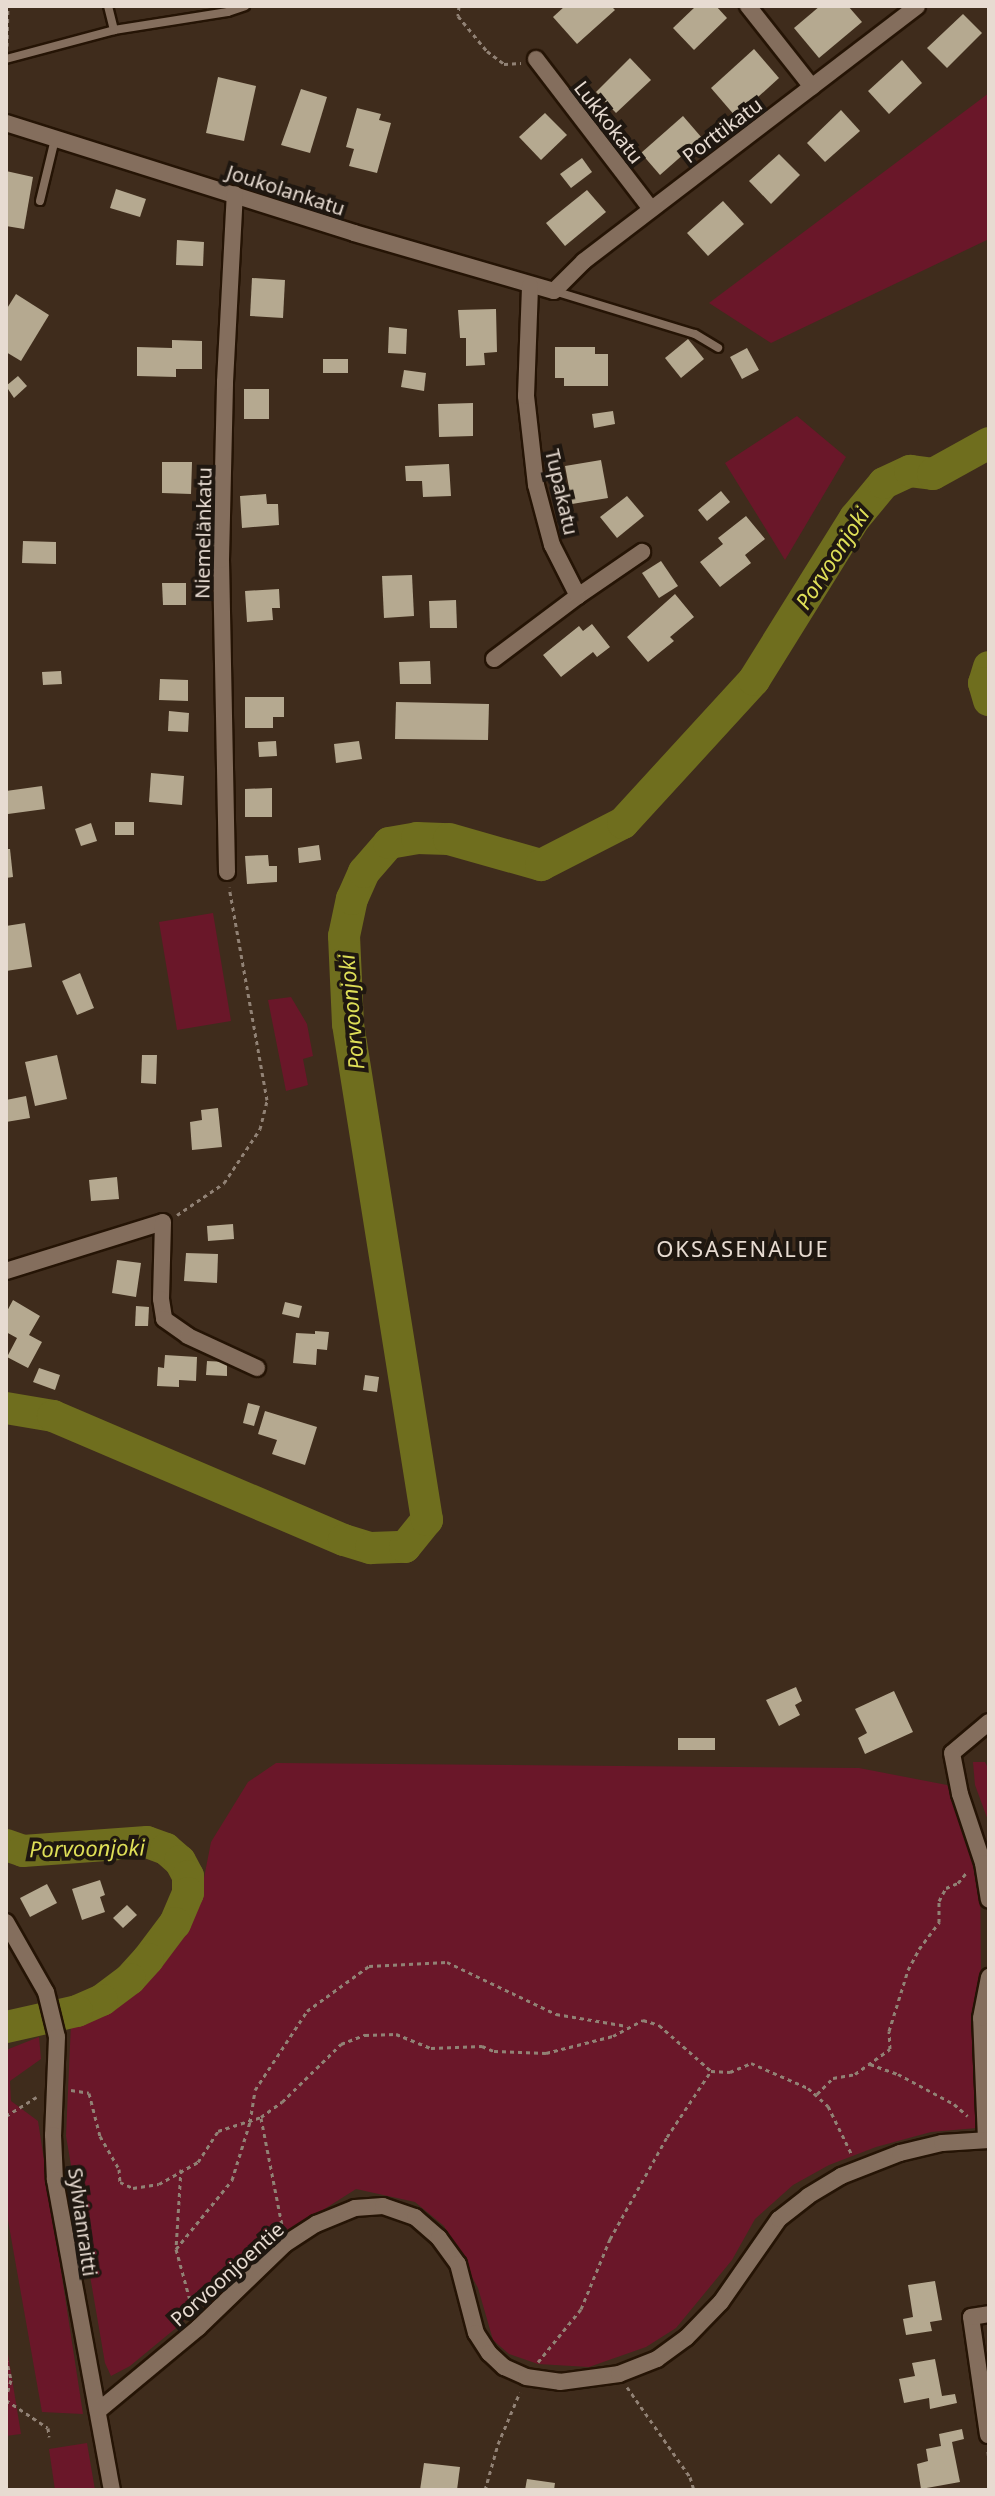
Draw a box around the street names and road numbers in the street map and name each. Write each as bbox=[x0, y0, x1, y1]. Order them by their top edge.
street label: Lukkokatu bbox=[569, 76, 649, 168]
street label: Porttikatu bbox=[677, 92, 767, 168]
street label: Joukolankatu bbox=[224, 160, 348, 220]
street label: Tupakatu bbox=[540, 447, 584, 537]
street label: Niemelänkatu bbox=[190, 467, 216, 599]
street label: Sylvianraitti bbox=[64, 2166, 102, 2278]
street label: Porvoonjoentie bbox=[166, 2217, 288, 2331]

